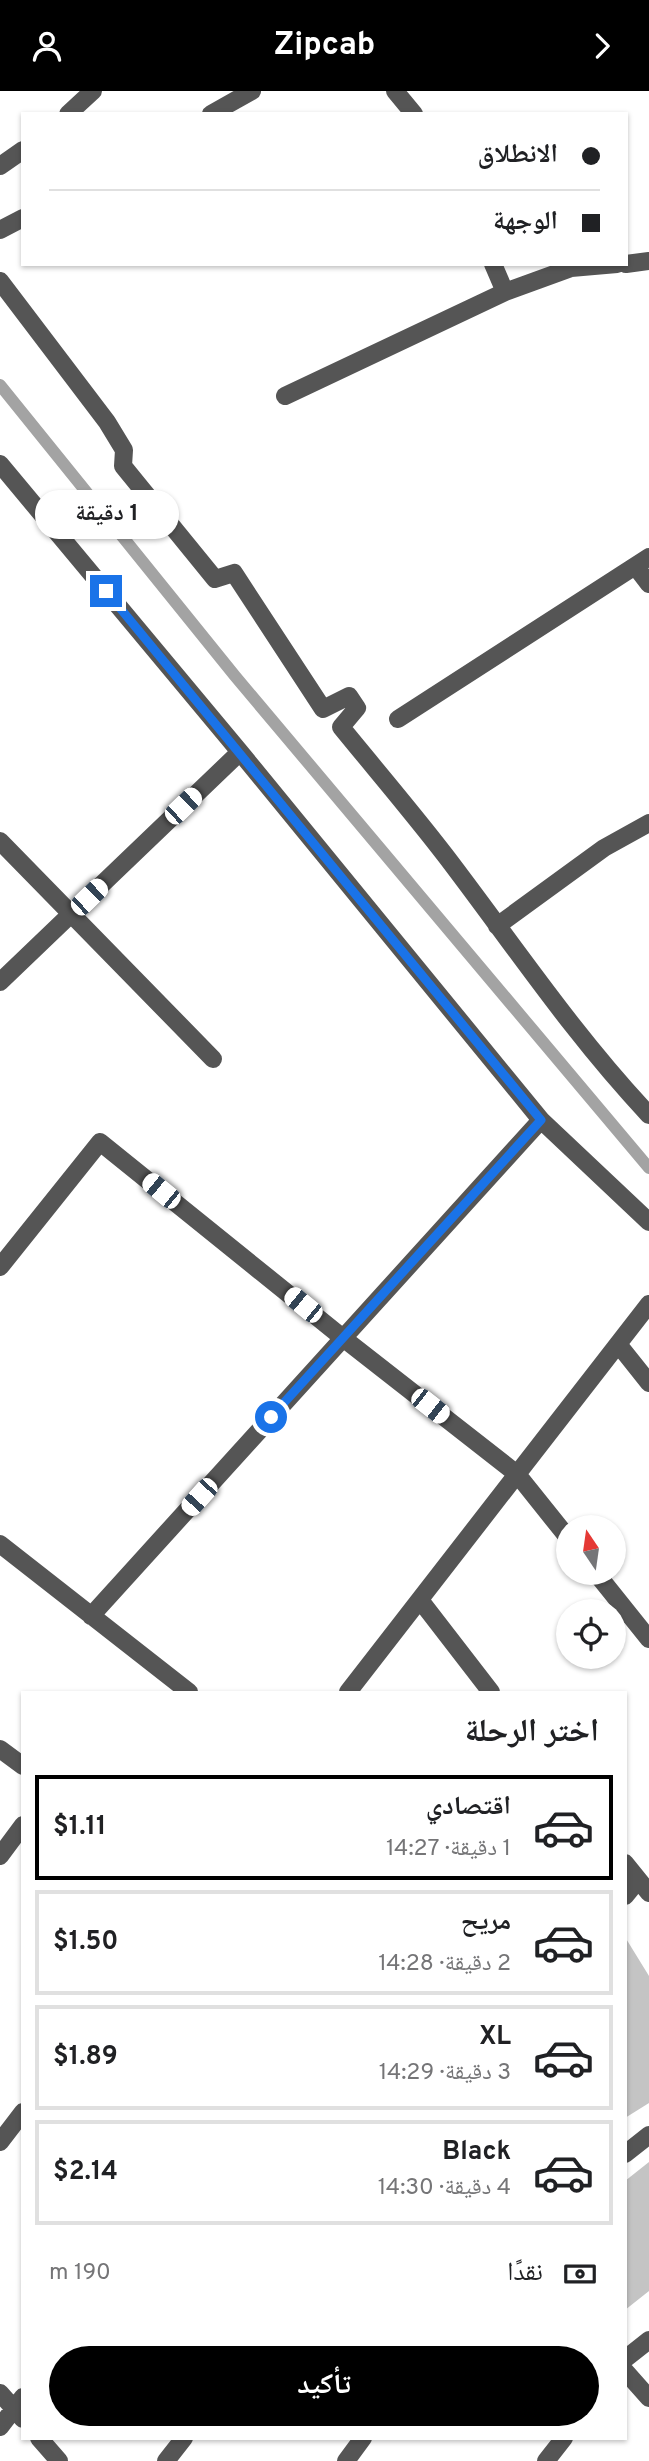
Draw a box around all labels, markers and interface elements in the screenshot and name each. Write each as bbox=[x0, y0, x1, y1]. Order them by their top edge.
text: Zipcab bbox=[274, 26, 375, 66]
icon: person bbox=[28, 27, 66, 65]
icon: forward bbox=[583, 27, 621, 65]
text: الانطلاق bbox=[478, 139, 558, 172]
text: الوجهة bbox=[493, 206, 558, 239]
callout: 1 دقيقة bbox=[34, 489, 178, 539]
text: 1 دقيقة bbox=[75, 500, 139, 529]
route end bbox=[90, 575, 122, 607]
car bbox=[161, 784, 206, 828]
car bbox=[67, 875, 112, 919]
car bbox=[139, 1170, 184, 1212]
car bbox=[281, 1284, 326, 1326]
car bbox=[407, 1385, 454, 1427]
route start bbox=[255, 1401, 287, 1433]
car bbox=[178, 1474, 221, 1520]
north arrow bbox=[556, 1515, 626, 1585]
map controls bbox=[556, 1515, 626, 1669]
button: locate bbox=[556, 1599, 626, 1669]
text: اختر الرحلة bbox=[465, 1713, 599, 1753]
text: اقتصادي bbox=[426, 1791, 511, 1824]
icon: car bbox=[532, 1796, 595, 1859]
text: $1.11 bbox=[53, 1811, 106, 1844]
text: 1 دقيقة · 14:27 bbox=[386, 1835, 511, 1864]
text: مريح bbox=[461, 1906, 511, 1939]
icon: car bbox=[532, 1911, 595, 1974]
text: $1.50 bbox=[53, 1926, 118, 1959]
text: 2 دقيقة · 14:28 bbox=[378, 1950, 511, 1979]
text: XL bbox=[479, 2021, 511, 2054]
icon: car bbox=[532, 2026, 595, 2089]
text: $1.89 bbox=[53, 2041, 118, 2074]
text: 3 دقيقة · 14:29 bbox=[379, 2059, 511, 2088]
text: Black bbox=[442, 2136, 511, 2169]
icon: car bbox=[532, 2141, 595, 2204]
text: $2.14 bbox=[53, 2156, 118, 2189]
text: 4 دقيقة · 14:30 bbox=[378, 2174, 511, 2203]
icon: cash bbox=[561, 2255, 599, 2293]
text: نقدًا bbox=[507, 2257, 543, 2290]
text: 190 m bbox=[49, 2259, 111, 2288]
button: تأكيد bbox=[49, 2346, 599, 2426]

